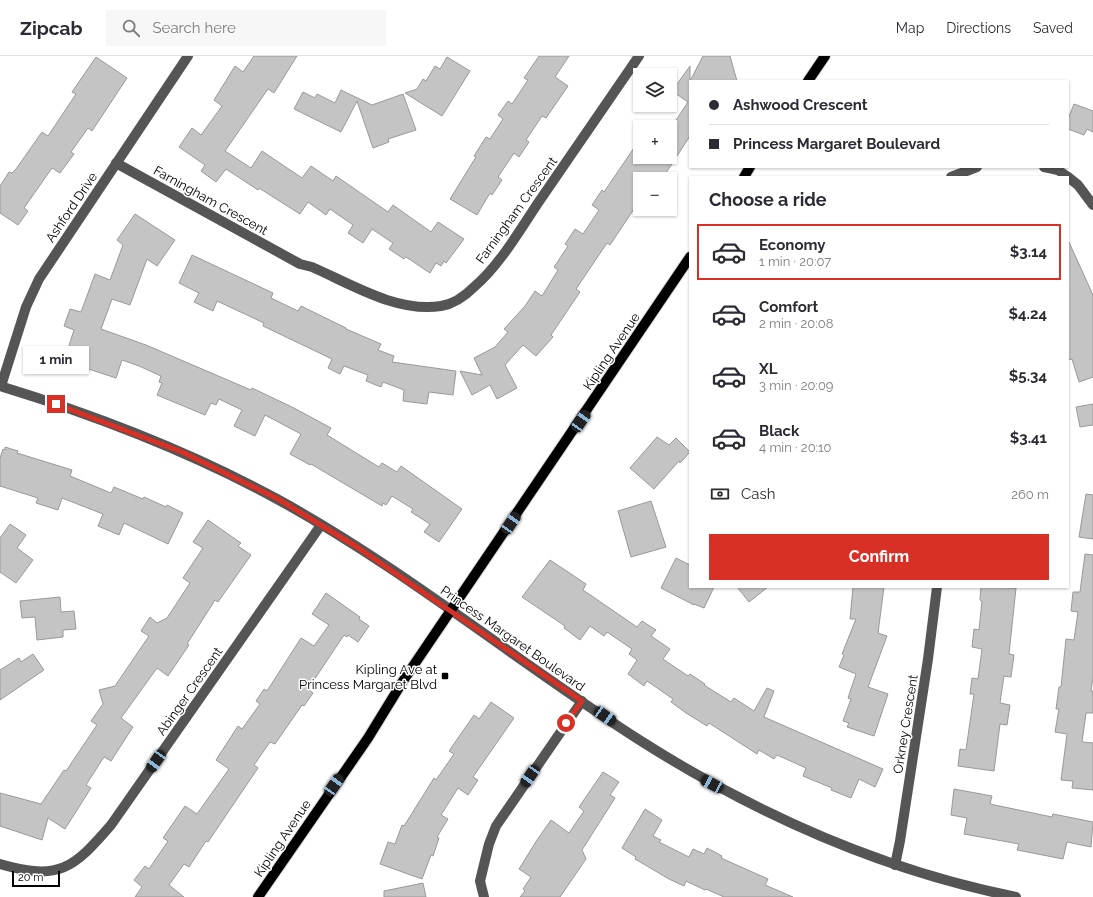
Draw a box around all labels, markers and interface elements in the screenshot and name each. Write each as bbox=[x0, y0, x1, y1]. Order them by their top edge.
search box bbox=[106, 10, 386, 46]
text: Zipcab bbox=[20, 17, 82, 39]
icon: search bbox=[120, 17, 142, 39]
text: Search here bbox=[152, 19, 236, 37]
text: Map bbox=[896, 20, 924, 36]
text: Directions bbox=[946, 20, 1011, 36]
text: Saved bbox=[1033, 20, 1073, 36]
map controls bbox=[633, 68, 677, 216]
button: layers bbox=[633, 68, 677, 112]
text: Ashwood Crescent bbox=[733, 96, 868, 114]
button: + bbox=[633, 120, 677, 164]
text: Princess Margaret Boulevard bbox=[733, 135, 940, 153]
street label: Farningham Crescent bbox=[473, 154, 561, 267]
street label: Farningham Crescent bbox=[151, 163, 271, 238]
street label: Ashford Drive bbox=[43, 169, 101, 245]
button: − bbox=[633, 172, 677, 216]
text: Choose a ride bbox=[709, 189, 827, 210]
icon: car bbox=[711, 234, 747, 270]
text: Economy bbox=[759, 236, 826, 254]
text: $3.14 bbox=[1010, 243, 1047, 261]
text: 1 min · 20:07 bbox=[759, 254, 831, 269]
icon: car bbox=[711, 296, 747, 332]
text: Comfort bbox=[759, 298, 818, 316]
text: $4.24 bbox=[1009, 305, 1047, 323]
street label: Kipling Avenue bbox=[580, 310, 643, 393]
text: 2 min · 20:08 bbox=[759, 316, 833, 331]
callout: 1 min bbox=[23, 346, 89, 374]
text: 1 min bbox=[40, 352, 72, 367]
icon: car bbox=[711, 358, 747, 394]
text: XL bbox=[759, 360, 777, 378]
text: $5.34 bbox=[1009, 367, 1047, 385]
text: 3 min · 20:09 bbox=[759, 378, 833, 393]
route end bbox=[47, 395, 65, 413]
car bbox=[569, 408, 593, 434]
icon: car bbox=[711, 420, 747, 456]
text: Black bbox=[759, 422, 799, 440]
text: $3.41 bbox=[1010, 429, 1047, 447]
text: 4 min · 20:10 bbox=[759, 440, 832, 455]
icon: cash bbox=[709, 483, 731, 505]
text: Cash bbox=[741, 485, 775, 503]
text: 260 m bbox=[1011, 487, 1049, 502]
car bbox=[499, 510, 523, 536]
button: Confirm bbox=[709, 534, 1049, 580]
street label: Princess Margaret Boulevard bbox=[438, 583, 588, 694]
street label: Abinger Crescent bbox=[153, 644, 226, 738]
place label: Kipling Ave at Princess Margaret Blvd bbox=[299, 662, 438, 692]
marker: Kipling Ave at Princess Margaret Blvd bbox=[440, 671, 450, 681]
street label: Orkney Crescent bbox=[890, 673, 921, 775]
car bbox=[592, 704, 618, 728]
route start bbox=[557, 714, 575, 732]
car bbox=[144, 748, 168, 774]
car bbox=[518, 763, 542, 789]
car bbox=[322, 772, 346, 798]
car bbox=[699, 773, 725, 795]
street label: Kipling Avenue bbox=[251, 797, 314, 880]
scale bar bbox=[12, 869, 60, 888]
text: 20 m bbox=[18, 871, 43, 884]

